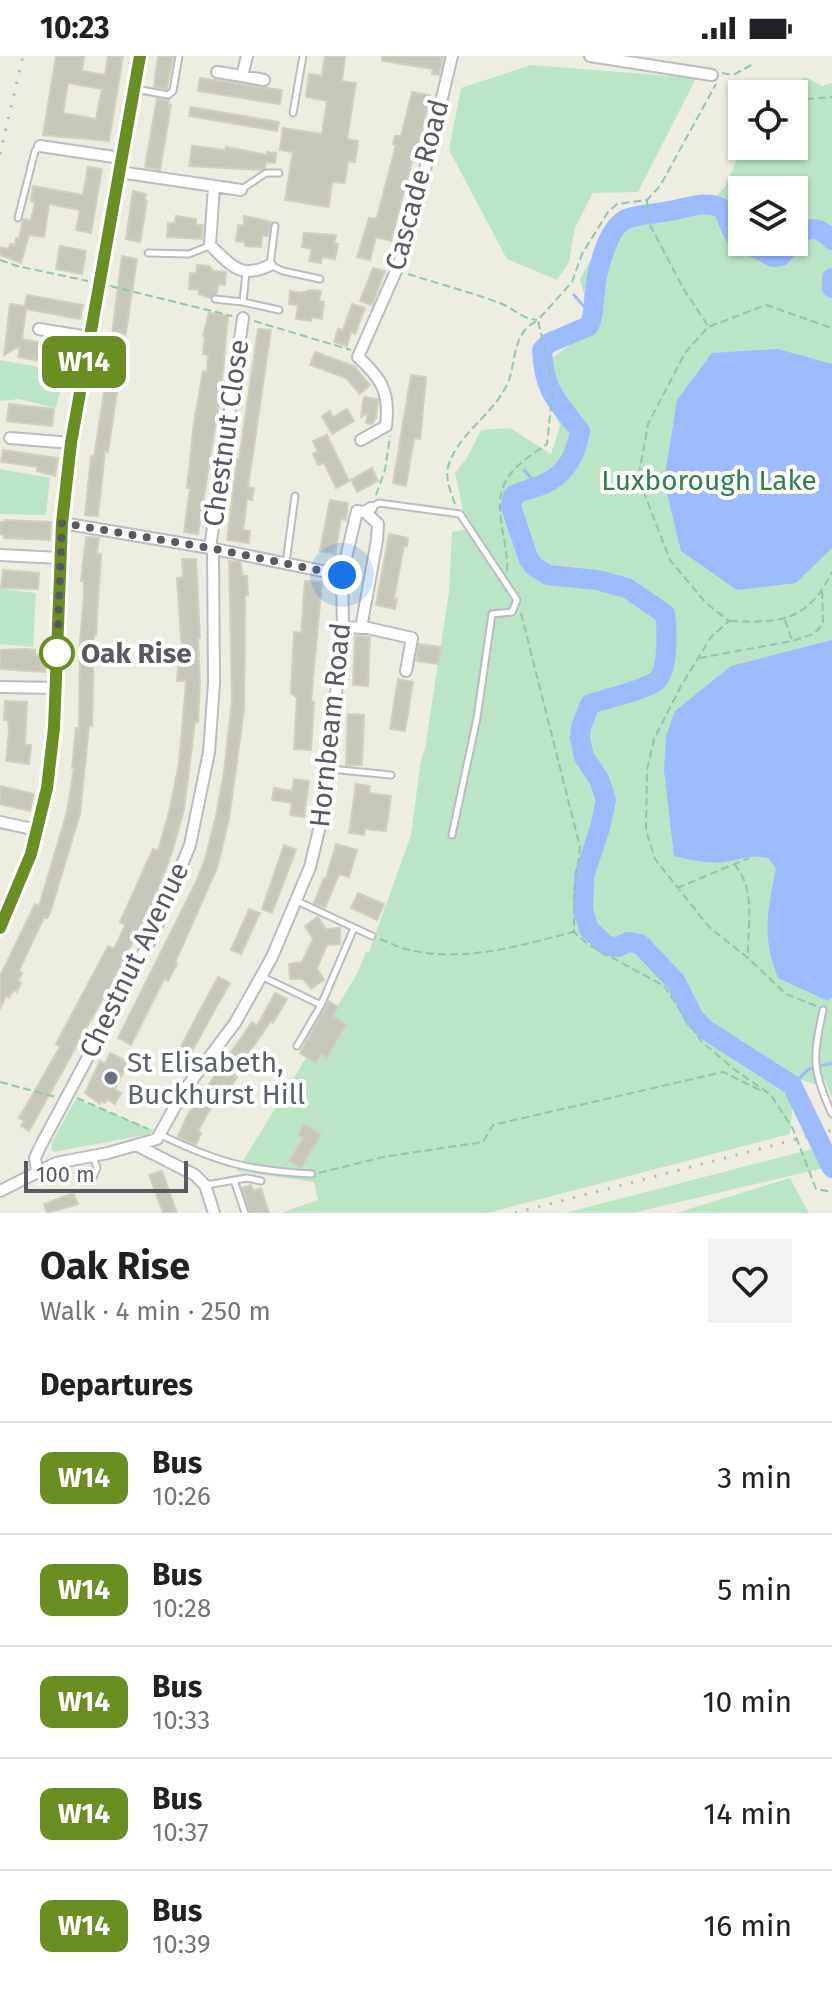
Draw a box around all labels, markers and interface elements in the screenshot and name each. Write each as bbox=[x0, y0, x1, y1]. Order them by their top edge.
text: 10:23 bbox=[40, 10, 110, 46]
map controls bbox=[728, 80, 808, 256]
button: locate bbox=[728, 80, 808, 160]
street label: Cascade Road bbox=[378, 96, 456, 274]
button: layers bbox=[728, 176, 808, 256]
line badge: W14 bbox=[38, 336, 130, 388]
street label: Chestnut Close bbox=[197, 337, 255, 529]
text: W14 bbox=[58, 345, 110, 378]
park label: Luxborough Lake bbox=[601, 464, 817, 497]
your location bbox=[322, 555, 362, 595]
street label: Hornbeam Road bbox=[303, 621, 357, 829]
marker: Oak Rise bbox=[40, 636, 74, 670]
place label: Oak Rise bbox=[81, 637, 192, 670]
street label: Chestnut Avenue bbox=[72, 857, 196, 1063]
place label: St Elisabeth, Buckhurst Hill bbox=[127, 1046, 305, 1111]
marker: St Elisabeth, Buckhurst Hill bbox=[102, 1069, 120, 1087]
scale bar bbox=[24, 1157, 188, 1193]
text: 100 m bbox=[36, 1161, 95, 1188]
button: heart bbox=[708, 1239, 792, 1323]
text: Oak Rise bbox=[40, 1243, 190, 1289]
text: Walk · 4 min · 250 m bbox=[40, 1296, 271, 1327]
text: Departures bbox=[40, 1367, 193, 1403]
text: Bus bbox=[152, 1445, 202, 1481]
text: 3 min bbox=[717, 1460, 792, 1496]
text: W14 bbox=[58, 1461, 110, 1494]
text: 10:26 bbox=[152, 1481, 211, 1512]
text: Bus bbox=[152, 1557, 202, 1593]
text: 5 min bbox=[717, 1572, 792, 1608]
text: W14 bbox=[58, 1573, 110, 1606]
text: 10:28 bbox=[152, 1593, 211, 1624]
text: Bus bbox=[152, 1669, 202, 1705]
text: 10 min bbox=[703, 1684, 792, 1720]
text: W14 bbox=[58, 1685, 110, 1718]
text: 10:33 bbox=[152, 1705, 210, 1736]
text: Bus bbox=[152, 1781, 202, 1817]
text: 14 min bbox=[703, 1796, 792, 1832]
text: W14 bbox=[58, 1797, 110, 1830]
text: 10:37 bbox=[152, 1817, 209, 1848]
text: Bus bbox=[152, 1893, 202, 1929]
text: 16 min bbox=[703, 1908, 792, 1944]
text: W14 bbox=[58, 1909, 110, 1942]
text: 10:39 bbox=[152, 1929, 211, 1960]

